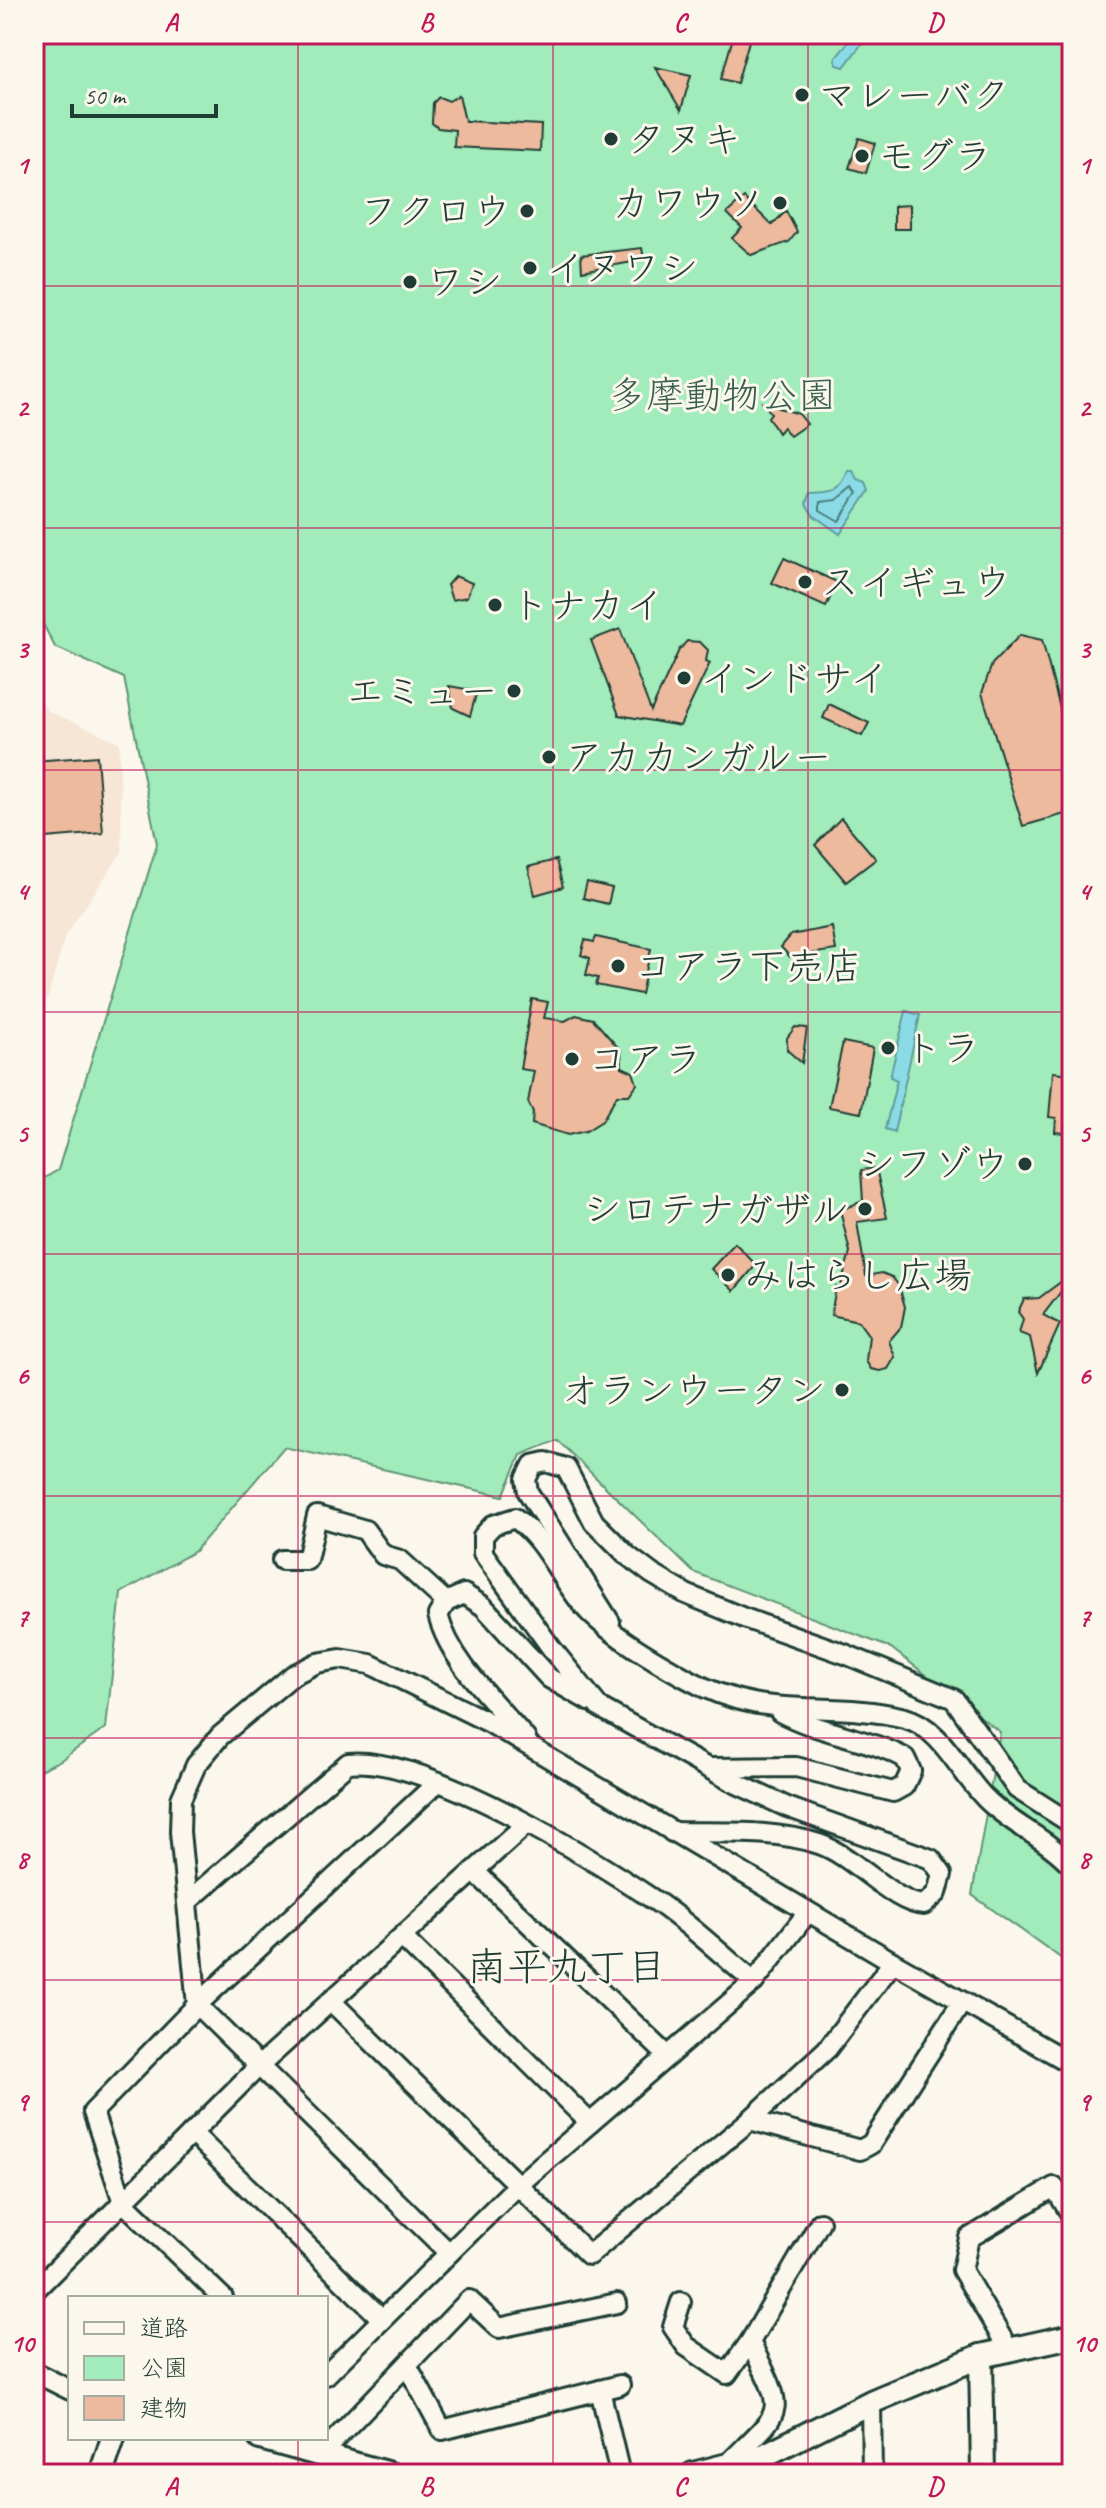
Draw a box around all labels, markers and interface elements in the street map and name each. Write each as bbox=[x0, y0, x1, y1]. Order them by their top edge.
text: A bbox=[164, 6, 179, 39]
text: B bbox=[419, 6, 435, 39]
text: C bbox=[674, 6, 690, 39]
text: D bbox=[927, 6, 945, 39]
scale bar bbox=[72, 68, 216, 118]
place label: マレーバク bbox=[818, 72, 1010, 119]
text: 50 m bbox=[84, 81, 127, 111]
marker: マレーバク bbox=[793, 86, 811, 104]
place label: タヌキ bbox=[627, 116, 741, 163]
marker: タヌキ bbox=[602, 130, 620, 148]
place label: モグラ bbox=[878, 133, 992, 180]
marker: モグラ bbox=[853, 147, 871, 165]
text: 1 bbox=[16, 149, 31, 182]
text: 1 bbox=[1078, 149, 1093, 182]
place label: カワウソ bbox=[612, 180, 764, 227]
place label: フクロウ bbox=[360, 188, 511, 235]
marker: カワウソ bbox=[771, 194, 789, 212]
marker: フクロウ bbox=[518, 202, 536, 220]
place label: イヌワシ bbox=[546, 245, 698, 292]
place label: ワシ bbox=[426, 259, 502, 306]
marker: イヌワシ bbox=[521, 259, 539, 277]
marker: ワシ bbox=[401, 273, 419, 291]
park label: 多摩動物公園 bbox=[608, 372, 836, 419]
text: 2 bbox=[16, 391, 30, 424]
text: 2 bbox=[1078, 391, 1092, 424]
place label: スイギュウ bbox=[821, 559, 1011, 606]
marker: スイギュウ bbox=[796, 573, 814, 591]
place label: トナカイ bbox=[511, 582, 663, 629]
marker: トナカイ bbox=[486, 596, 504, 614]
text: 3 bbox=[16, 633, 30, 666]
text: 3 bbox=[1078, 633, 1092, 666]
place label: インドサイ bbox=[700, 655, 888, 702]
place label: エミュー bbox=[346, 668, 498, 715]
marker: インドサイ bbox=[675, 669, 693, 687]
marker: エミュー bbox=[505, 682, 523, 700]
place label: アカカンガルー bbox=[565, 734, 832, 781]
marker: アカカンガルー bbox=[540, 748, 558, 766]
text: 4 bbox=[16, 875, 31, 908]
text: 4 bbox=[1078, 875, 1093, 908]
place label: コアラ下売店 bbox=[634, 943, 862, 990]
marker: コアラ下売店 bbox=[609, 957, 627, 975]
place label: トラ bbox=[904, 1025, 980, 1072]
place label: コアラ bbox=[588, 1036, 702, 1083]
marker: トラ bbox=[879, 1039, 897, 1057]
marker: コアラ bbox=[563, 1050, 581, 1068]
text: 5 bbox=[16, 1117, 30, 1150]
text: 5 bbox=[1078, 1117, 1092, 1150]
place label: シフゾウ bbox=[857, 1141, 1009, 1188]
marker: シフゾウ bbox=[1016, 1155, 1034, 1173]
place label: シロテナガザル bbox=[583, 1186, 849, 1233]
marker: シロテナガザル bbox=[856, 1200, 874, 1218]
place label: みはらし広場 bbox=[744, 1252, 972, 1299]
marker: みはらし広場 bbox=[719, 1266, 737, 1284]
text: 6 bbox=[16, 1359, 30, 1392]
text: 6 bbox=[1078, 1359, 1092, 1392]
place label: オランウータン bbox=[561, 1367, 826, 1414]
marker: オランウータン bbox=[833, 1381, 851, 1399]
text: 7 bbox=[16, 1601, 30, 1634]
text: 7 bbox=[1078, 1601, 1092, 1634]
text: 8 bbox=[16, 1843, 31, 1876]
text: 8 bbox=[1078, 1843, 1093, 1876]
district label: 南平九丁目 bbox=[467, 1942, 667, 1992]
text: 9 bbox=[16, 2085, 30, 2118]
text: 9 bbox=[1078, 2085, 1092, 2118]
legend bbox=[68, 2296, 328, 2440]
text: 道路 bbox=[140, 2313, 188, 2343]
text: 10 bbox=[10, 2327, 36, 2360]
text: 10 bbox=[1072, 2327, 1098, 2360]
text: 公園 bbox=[140, 2353, 188, 2383]
text: 建物 bbox=[140, 2393, 188, 2423]
text: A bbox=[164, 2470, 179, 2503]
text: B bbox=[419, 2470, 435, 2503]
text: C bbox=[674, 2470, 690, 2503]
text: D bbox=[927, 2470, 945, 2503]

